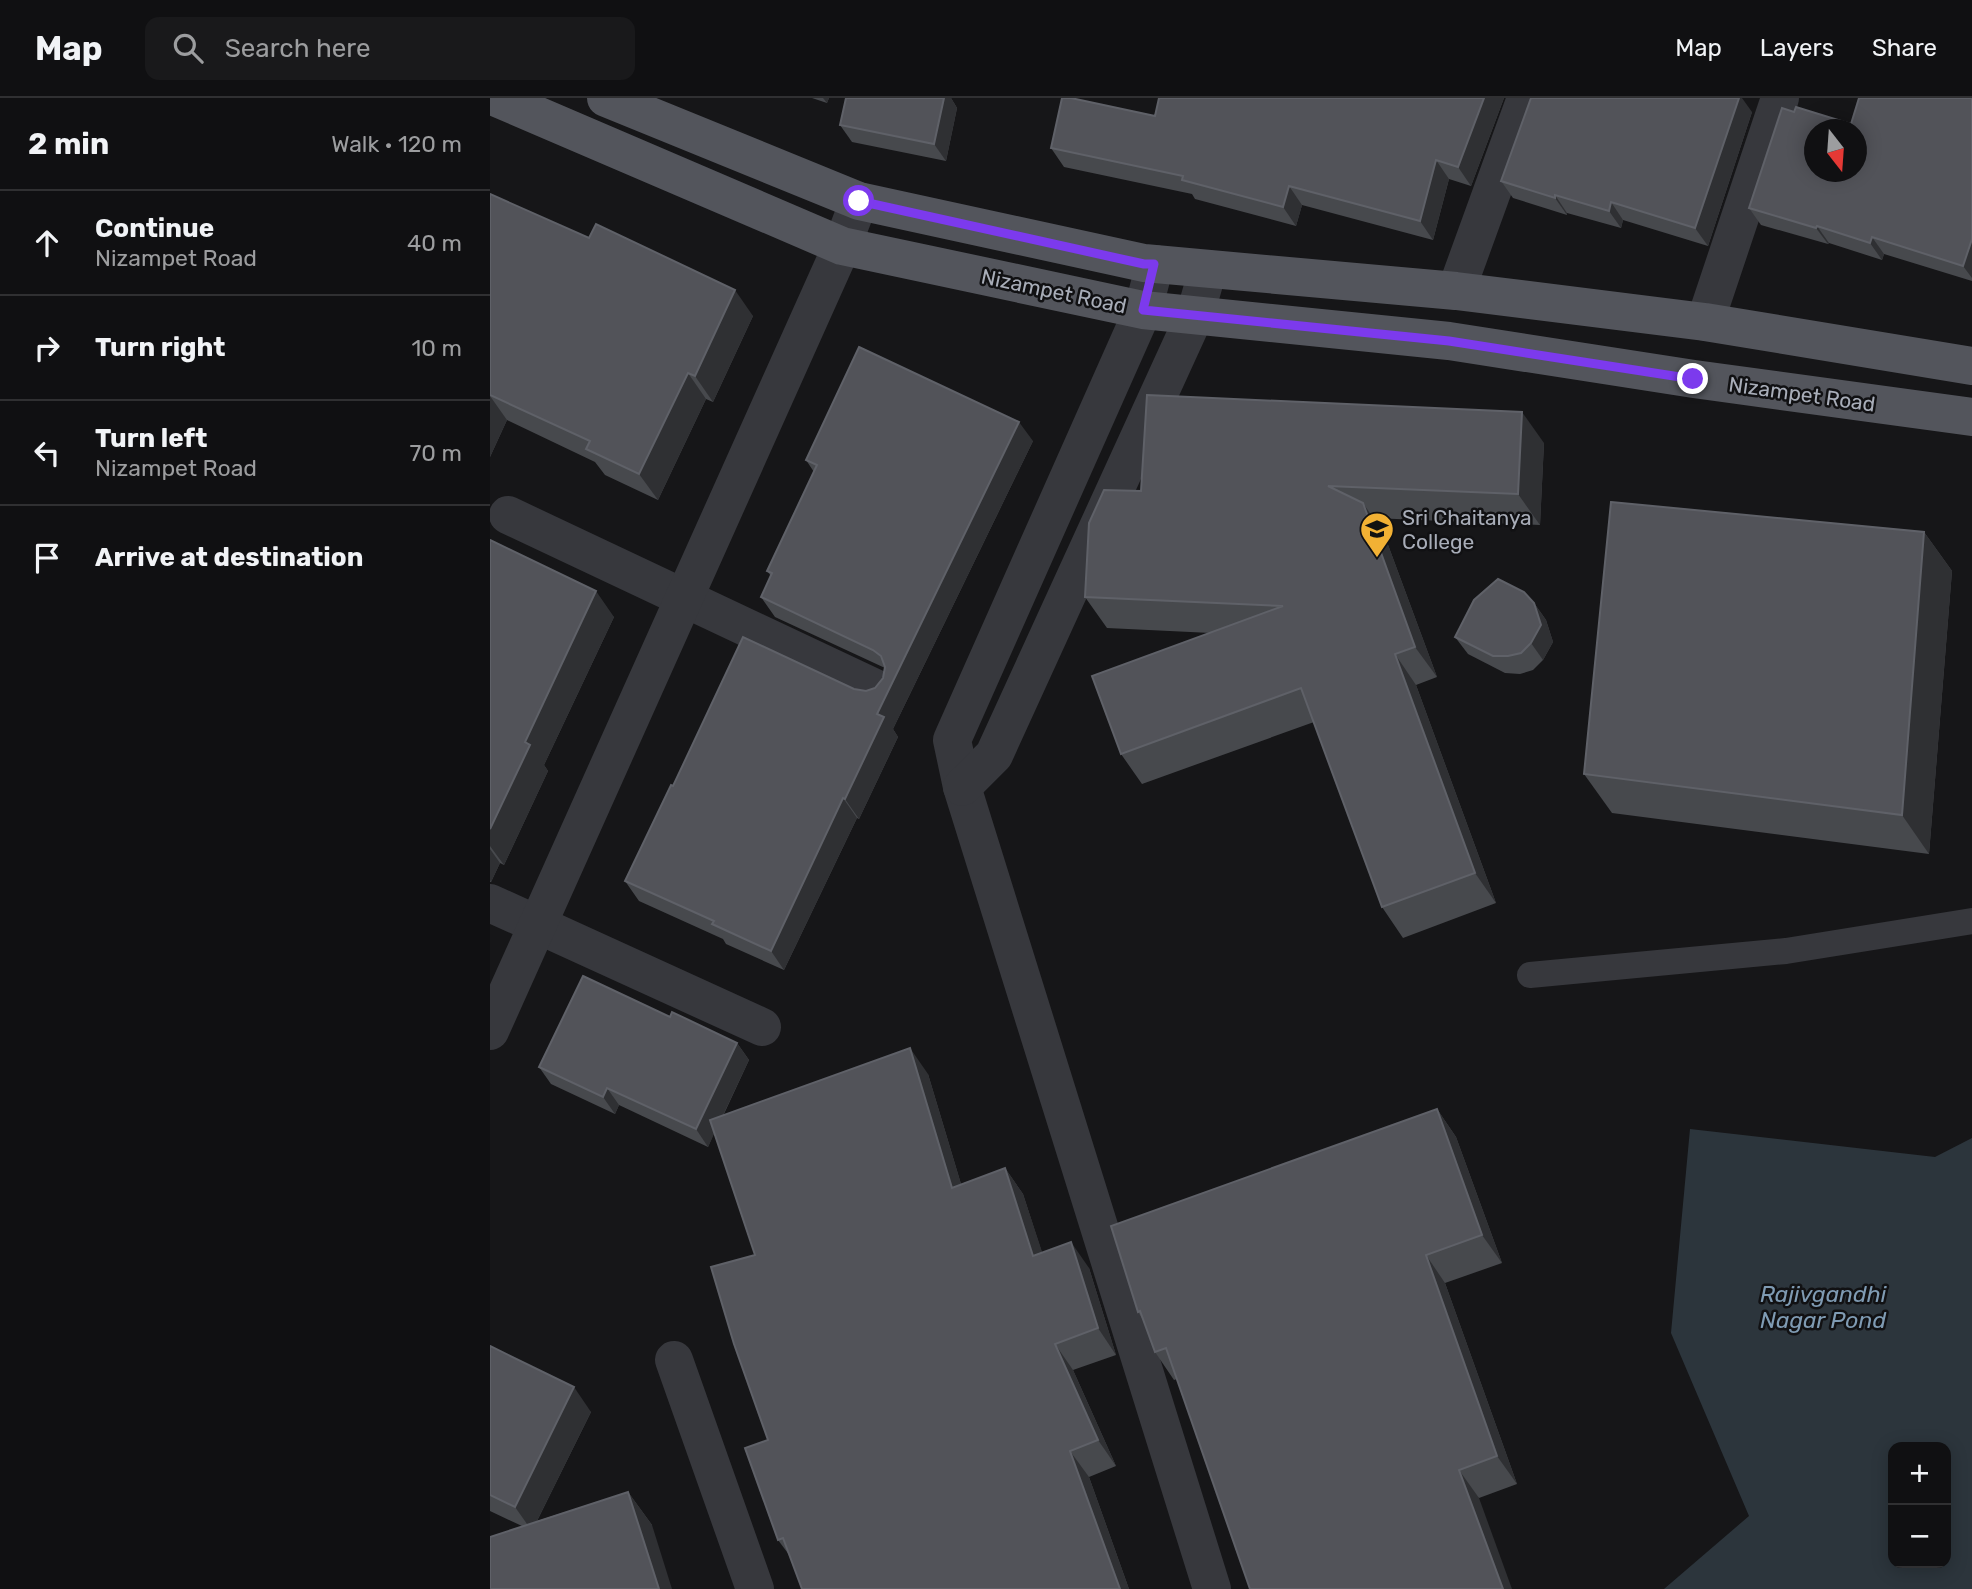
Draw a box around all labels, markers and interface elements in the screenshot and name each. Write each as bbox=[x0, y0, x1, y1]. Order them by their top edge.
search box bbox=[145, 17, 635, 80]
text: Map bbox=[35, 29, 103, 68]
icon: search bbox=[169, 29, 207, 67]
text: Search here bbox=[225, 33, 370, 64]
text: Map bbox=[1675, 34, 1722, 62]
text: Layers bbox=[1760, 34, 1834, 62]
text: Share bbox=[1872, 34, 1937, 62]
north arrow bbox=[1804, 119, 1867, 182]
text: 2 min bbox=[28, 126, 109, 162]
text: Walk · 120 m bbox=[331, 130, 462, 158]
route start bbox=[843, 185, 874, 216]
text: Continue bbox=[95, 213, 214, 244]
icon: ahead bbox=[28, 224, 66, 262]
text: 40 m bbox=[407, 229, 462, 257]
text: Nizampet Road bbox=[95, 244, 257, 272]
street label: Nizampet Road bbox=[979, 263, 1129, 319]
icon: right bbox=[28, 329, 66, 367]
text: Turn right bbox=[95, 332, 225, 363]
text: 10 m bbox=[411, 334, 462, 362]
route end bbox=[1677, 363, 1708, 394]
street label: Nizampet Road bbox=[1727, 371, 1877, 417]
text: Turn left bbox=[95, 423, 207, 454]
icon: left bbox=[28, 434, 66, 472]
text: 70 m bbox=[410, 439, 462, 467]
text: Nizampet Road bbox=[95, 454, 257, 482]
place label: Sri Chaitanya College bbox=[1402, 505, 1532, 554]
school or university icon: Sri Chaitanya College bbox=[1358, 510, 1396, 559]
icon: arrive bbox=[28, 539, 66, 577]
text: Arrive at destination bbox=[95, 542, 363, 573]
water label: Rajivgandhi Nagar Pond bbox=[1760, 1280, 1888, 1334]
map controls bbox=[1888, 1442, 1951, 1568]
button: + bbox=[1888, 1442, 1951, 1505]
button: − bbox=[1888, 1505, 1951, 1568]

